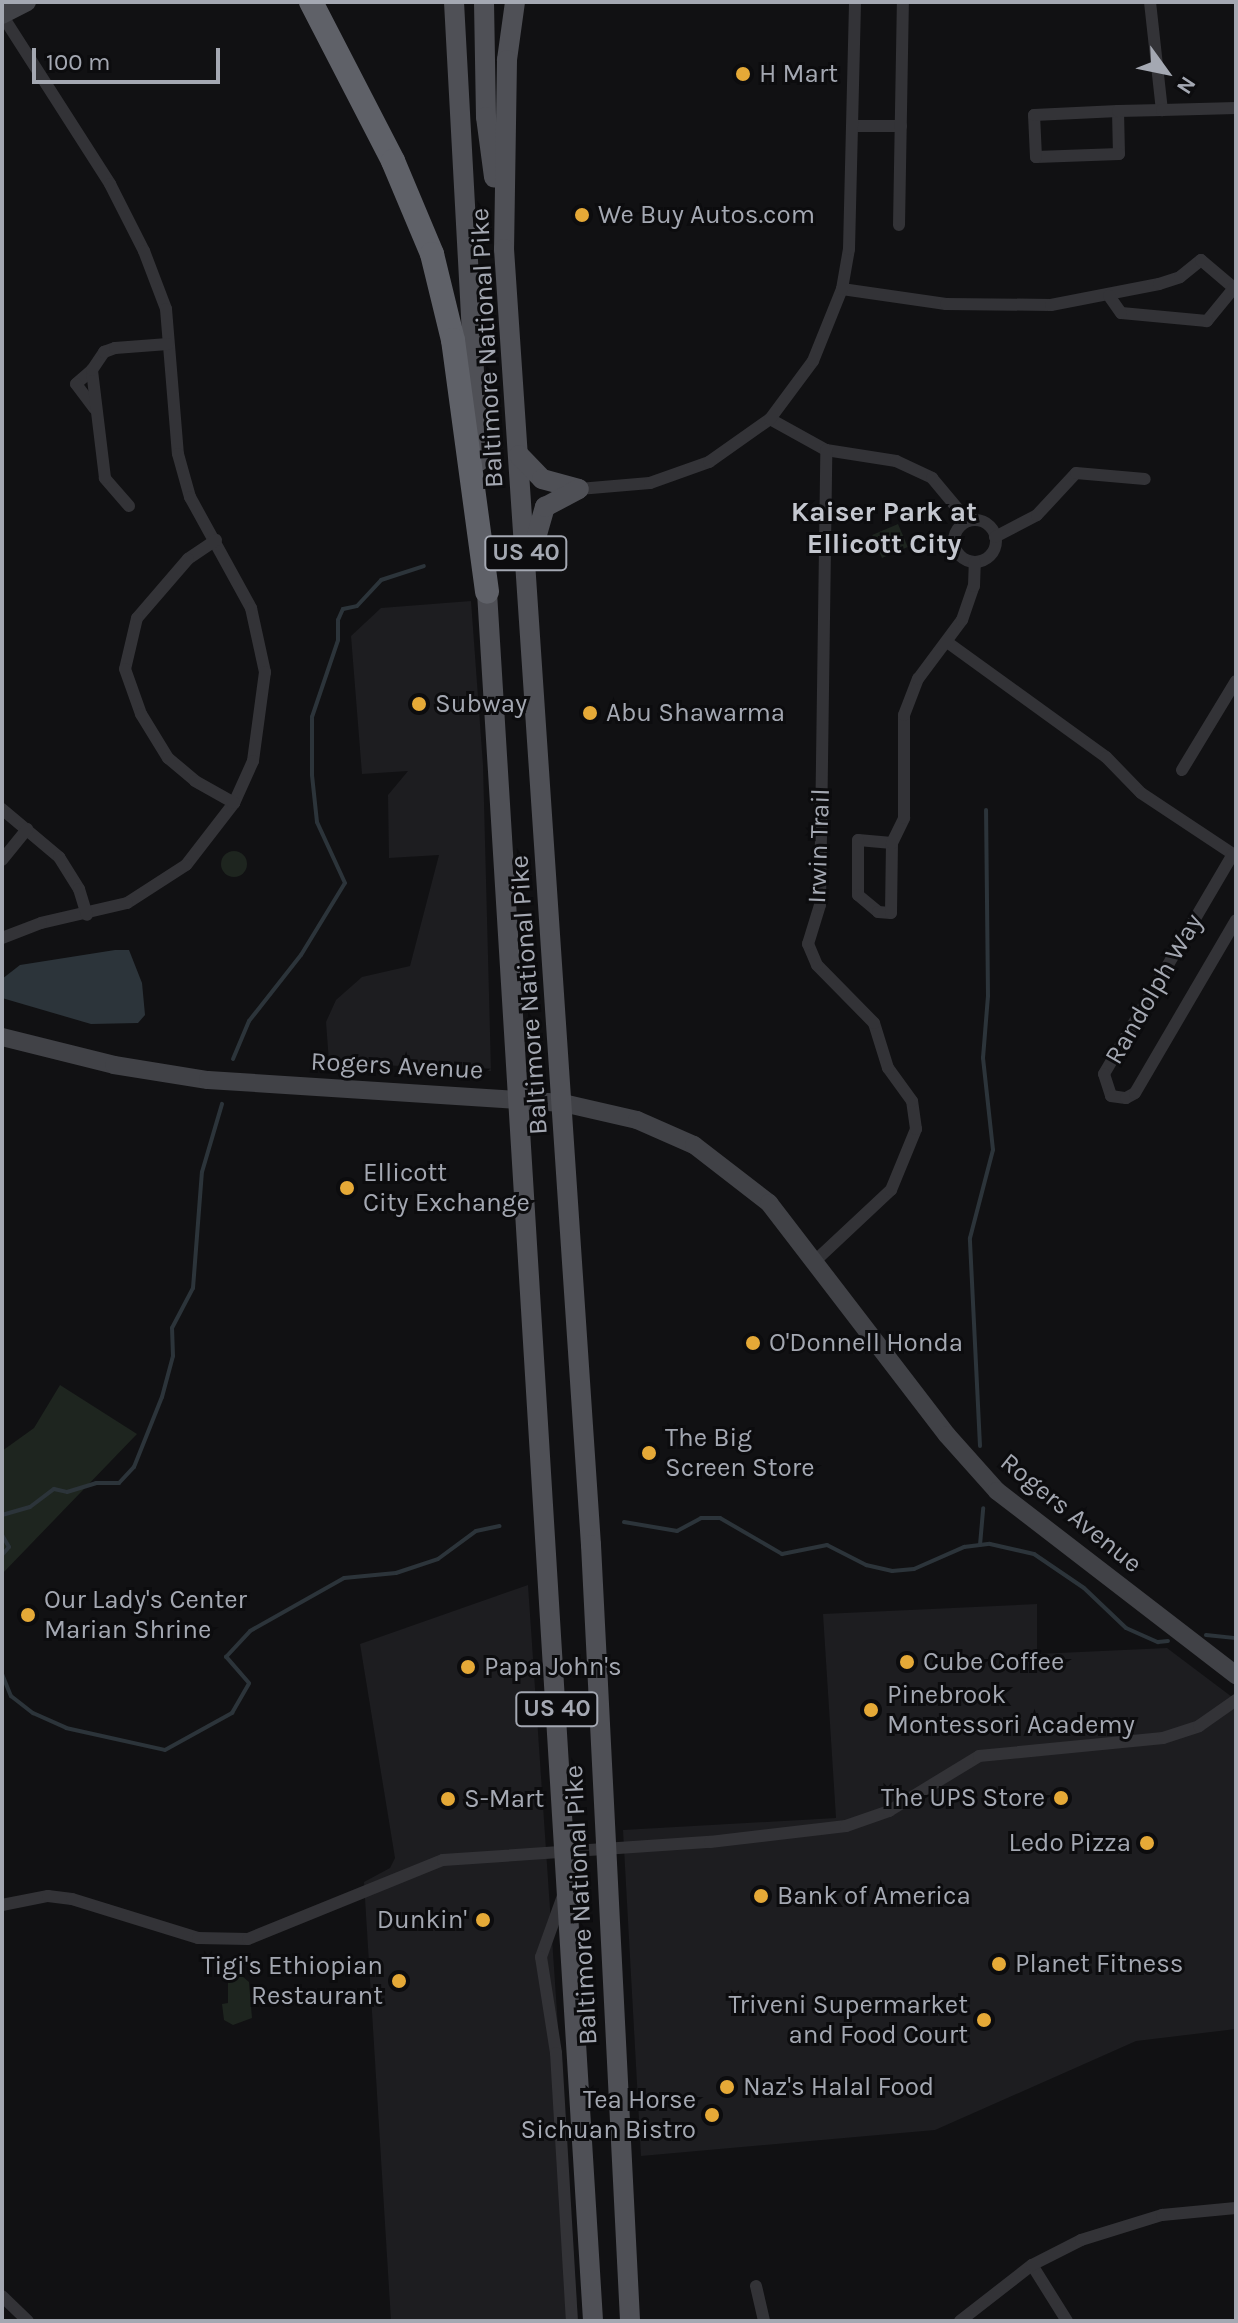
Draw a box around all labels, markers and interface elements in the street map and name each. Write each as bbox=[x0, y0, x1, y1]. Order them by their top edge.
scale bar bbox=[36, 32, 224, 82]
north arrow bbox=[1126, 32, 1206, 112]
text: 100 m bbox=[46, 48, 111, 76]
place label: H Mart bbox=[759, 58, 838, 90]
marker: H Mart bbox=[734, 65, 752, 83]
text: N bbox=[1171, 71, 1201, 99]
place label: We Buy Autos.com bbox=[598, 199, 815, 231]
marker: We Buy Autos.com bbox=[573, 206, 591, 224]
street label: Baltimore National Pike bbox=[464, 207, 510, 489]
district label: Kaiser Park at Ellicott City bbox=[791, 495, 977, 561]
road number: US 40 bbox=[484, 533, 568, 573]
place label: Subway bbox=[435, 688, 527, 720]
marker: Subway bbox=[410, 695, 428, 713]
place label: Abu Shawarma bbox=[606, 697, 785, 729]
marker: Abu Shawarma bbox=[581, 704, 599, 722]
street label: Irwin Trail bbox=[801, 788, 837, 904]
street label: Baltimore National Pike bbox=[504, 854, 554, 1136]
street label: Randolph Way bbox=[1098, 908, 1210, 1070]
street label: Rogers Avenue bbox=[310, 1046, 484, 1086]
place label: Ellicott City Exchange bbox=[363, 1157, 530, 1218]
marker: Ellicott City Exchange bbox=[338, 1179, 356, 1197]
place label: O'Donnell Honda bbox=[769, 1327, 963, 1359]
marker: O'Donnell Honda bbox=[744, 1334, 762, 1352]
place label: The Big Screen Store bbox=[665, 1422, 815, 1484]
marker: The Big Screen Store bbox=[640, 1444, 658, 1462]
street label: Rogers Avenue bbox=[994, 1446, 1148, 1580]
place label: Our Lady's Center Marian Shrine bbox=[44, 1584, 247, 1646]
marker: Our Lady's Center Marian Shrine bbox=[19, 1606, 37, 1624]
place label: Cube Coffee bbox=[923, 1646, 1064, 1678]
place label: Papa John's bbox=[484, 1651, 622, 1683]
marker: Cube Coffee bbox=[898, 1653, 916, 1671]
marker: Papa John's bbox=[459, 1658, 477, 1676]
place label: Pinebrook Montessori Academy bbox=[887, 1679, 1135, 1740]
road number: US 40 bbox=[515, 1689, 599, 1729]
marker: Pinebrook Montessori Academy bbox=[862, 1701, 880, 1719]
street label: Baltimore National Pike bbox=[558, 1764, 604, 2046]
place label: The UPS Store bbox=[881, 1782, 1045, 1814]
place label: S-Mart bbox=[464, 1783, 544, 1815]
marker: The UPS Store bbox=[1052, 1789, 1070, 1807]
marker: S-Mart bbox=[439, 1790, 457, 1808]
place label: Ledo Pizza bbox=[1009, 1827, 1131, 1859]
marker: Ledo Pizza bbox=[1138, 1834, 1156, 1852]
place label: Bank of America bbox=[777, 1880, 971, 1912]
marker: Bank of America bbox=[752, 1887, 770, 1905]
place label: Dunkin' bbox=[377, 1904, 467, 1936]
marker: Dunkin' bbox=[474, 1911, 492, 1929]
place label: Planet Fitness bbox=[1015, 1948, 1183, 1980]
place label: Tigi's Ethiopian Restaurant bbox=[201, 1950, 383, 2012]
marker: Planet Fitness bbox=[990, 1955, 1008, 1973]
marker: Tigi's Ethiopian Restaurant bbox=[390, 1972, 408, 1990]
place label: Triveni Supermarket and Food Court bbox=[728, 1989, 968, 2050]
marker: Triveni Supermarket and Food Court bbox=[975, 2011, 993, 2029]
place label: Naz's Halal Food bbox=[743, 2071, 934, 2103]
marker: Naz's Halal Food bbox=[718, 2078, 736, 2096]
place label: Tea Horse Sichuan Bistro bbox=[521, 2084, 696, 2146]
marker: Tea Horse Sichuan Bistro bbox=[703, 2106, 721, 2124]

